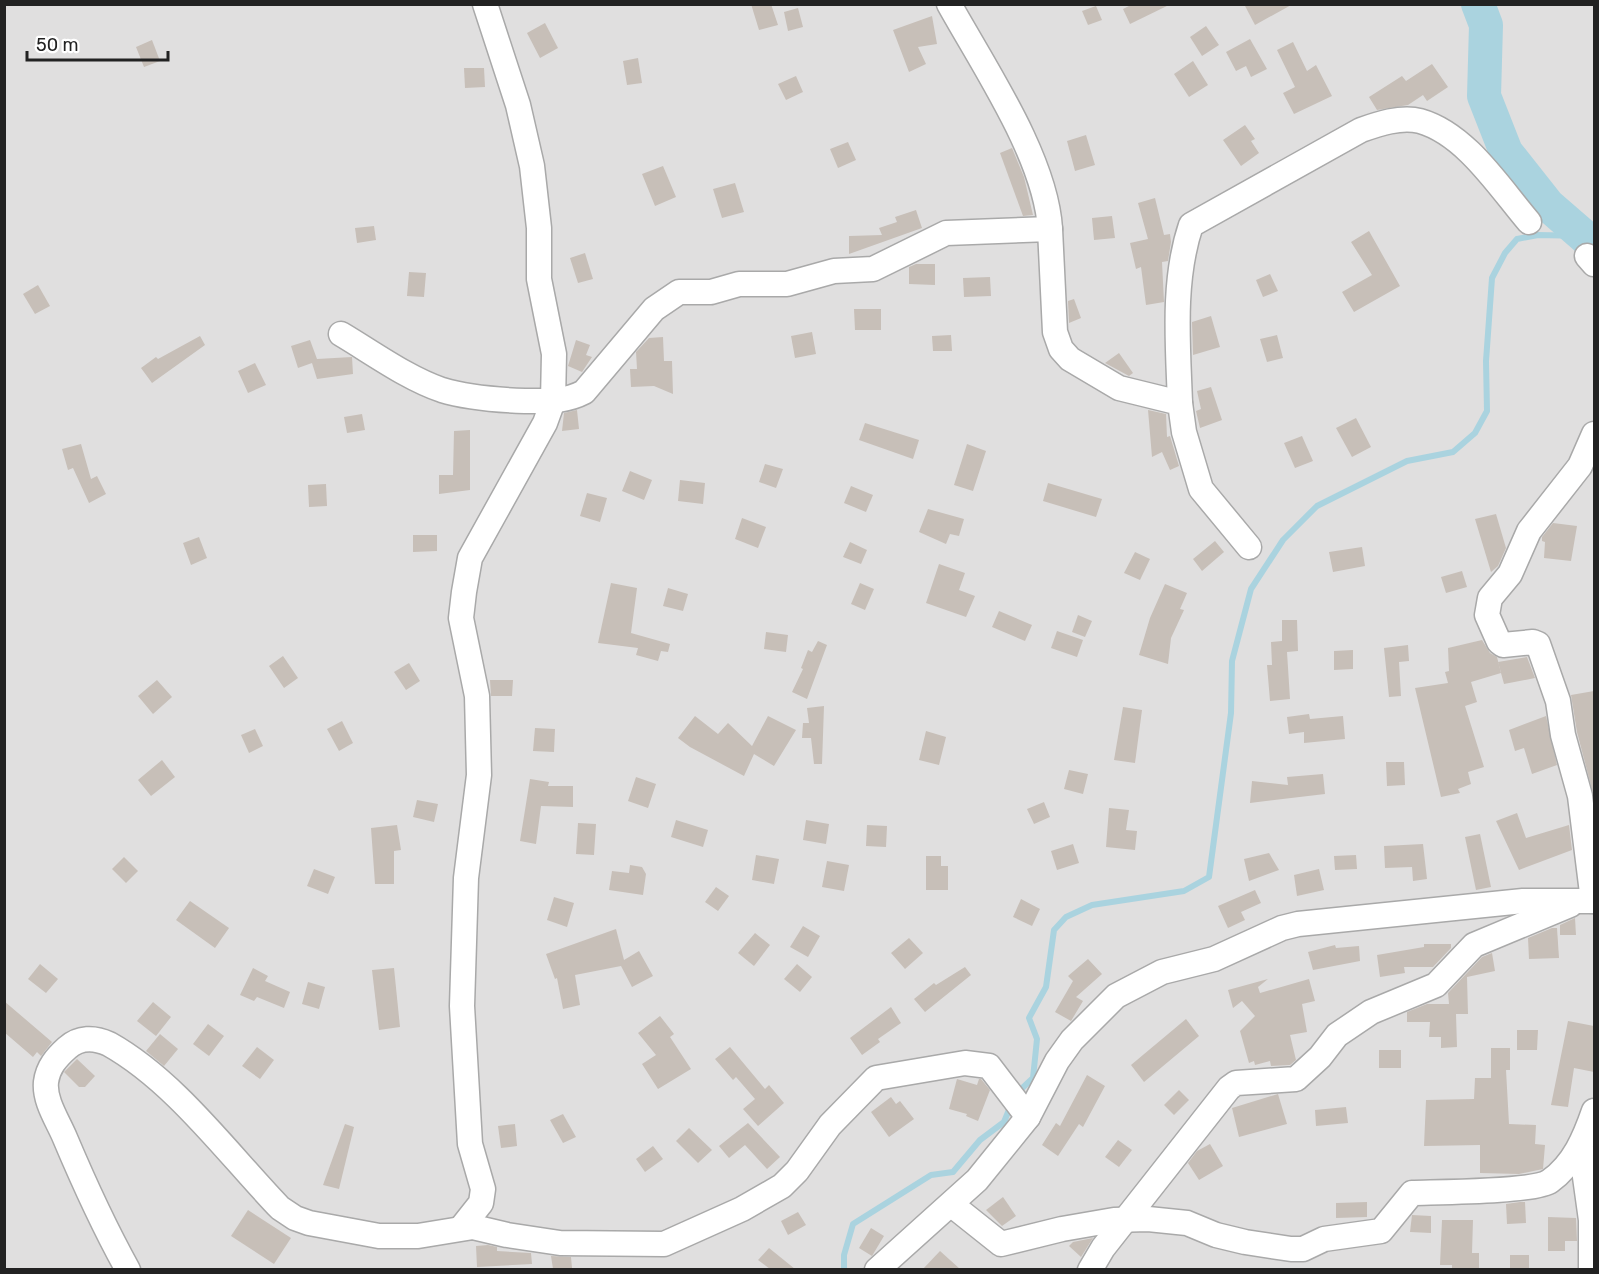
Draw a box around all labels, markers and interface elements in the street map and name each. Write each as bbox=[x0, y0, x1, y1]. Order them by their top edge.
scale bar bbox=[27, 24, 168, 62]
text: 50 m bbox=[36, 34, 79, 56]

